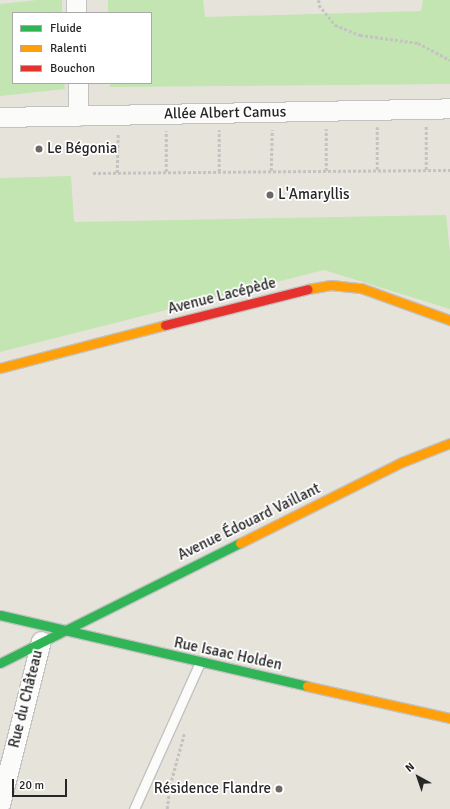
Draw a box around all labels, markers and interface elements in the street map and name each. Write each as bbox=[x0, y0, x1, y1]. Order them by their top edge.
legend bbox=[12, 12, 152, 84]
text: Fluide bbox=[50, 21, 82, 36]
text: Ralenti bbox=[50, 41, 87, 56]
text: Bouchon bbox=[50, 61, 95, 76]
street label: Allée Albert Camus bbox=[164, 103, 286, 123]
place label: Le Bégonia bbox=[47, 140, 117, 158]
marker: Le Bégonia bbox=[34, 144, 44, 154]
place label: L'Amaryllis bbox=[278, 186, 350, 204]
marker: L'Amaryllis bbox=[265, 190, 275, 200]
street label: Avenue Lacépède bbox=[166, 274, 278, 318]
street label: Avenue Édouard Vaillant bbox=[175, 480, 323, 564]
street label: Rue Isaac Holden bbox=[172, 634, 284, 674]
street label: Rue du Château bbox=[5, 648, 47, 750]
north arrow bbox=[398, 757, 438, 797]
text: N bbox=[403, 760, 417, 775]
scale bar bbox=[14, 771, 69, 797]
text: 20 m bbox=[19, 778, 44, 793]
place label: Résidence Flandre bbox=[154, 780, 271, 798]
marker: Résidence Flandre bbox=[274, 784, 284, 794]

